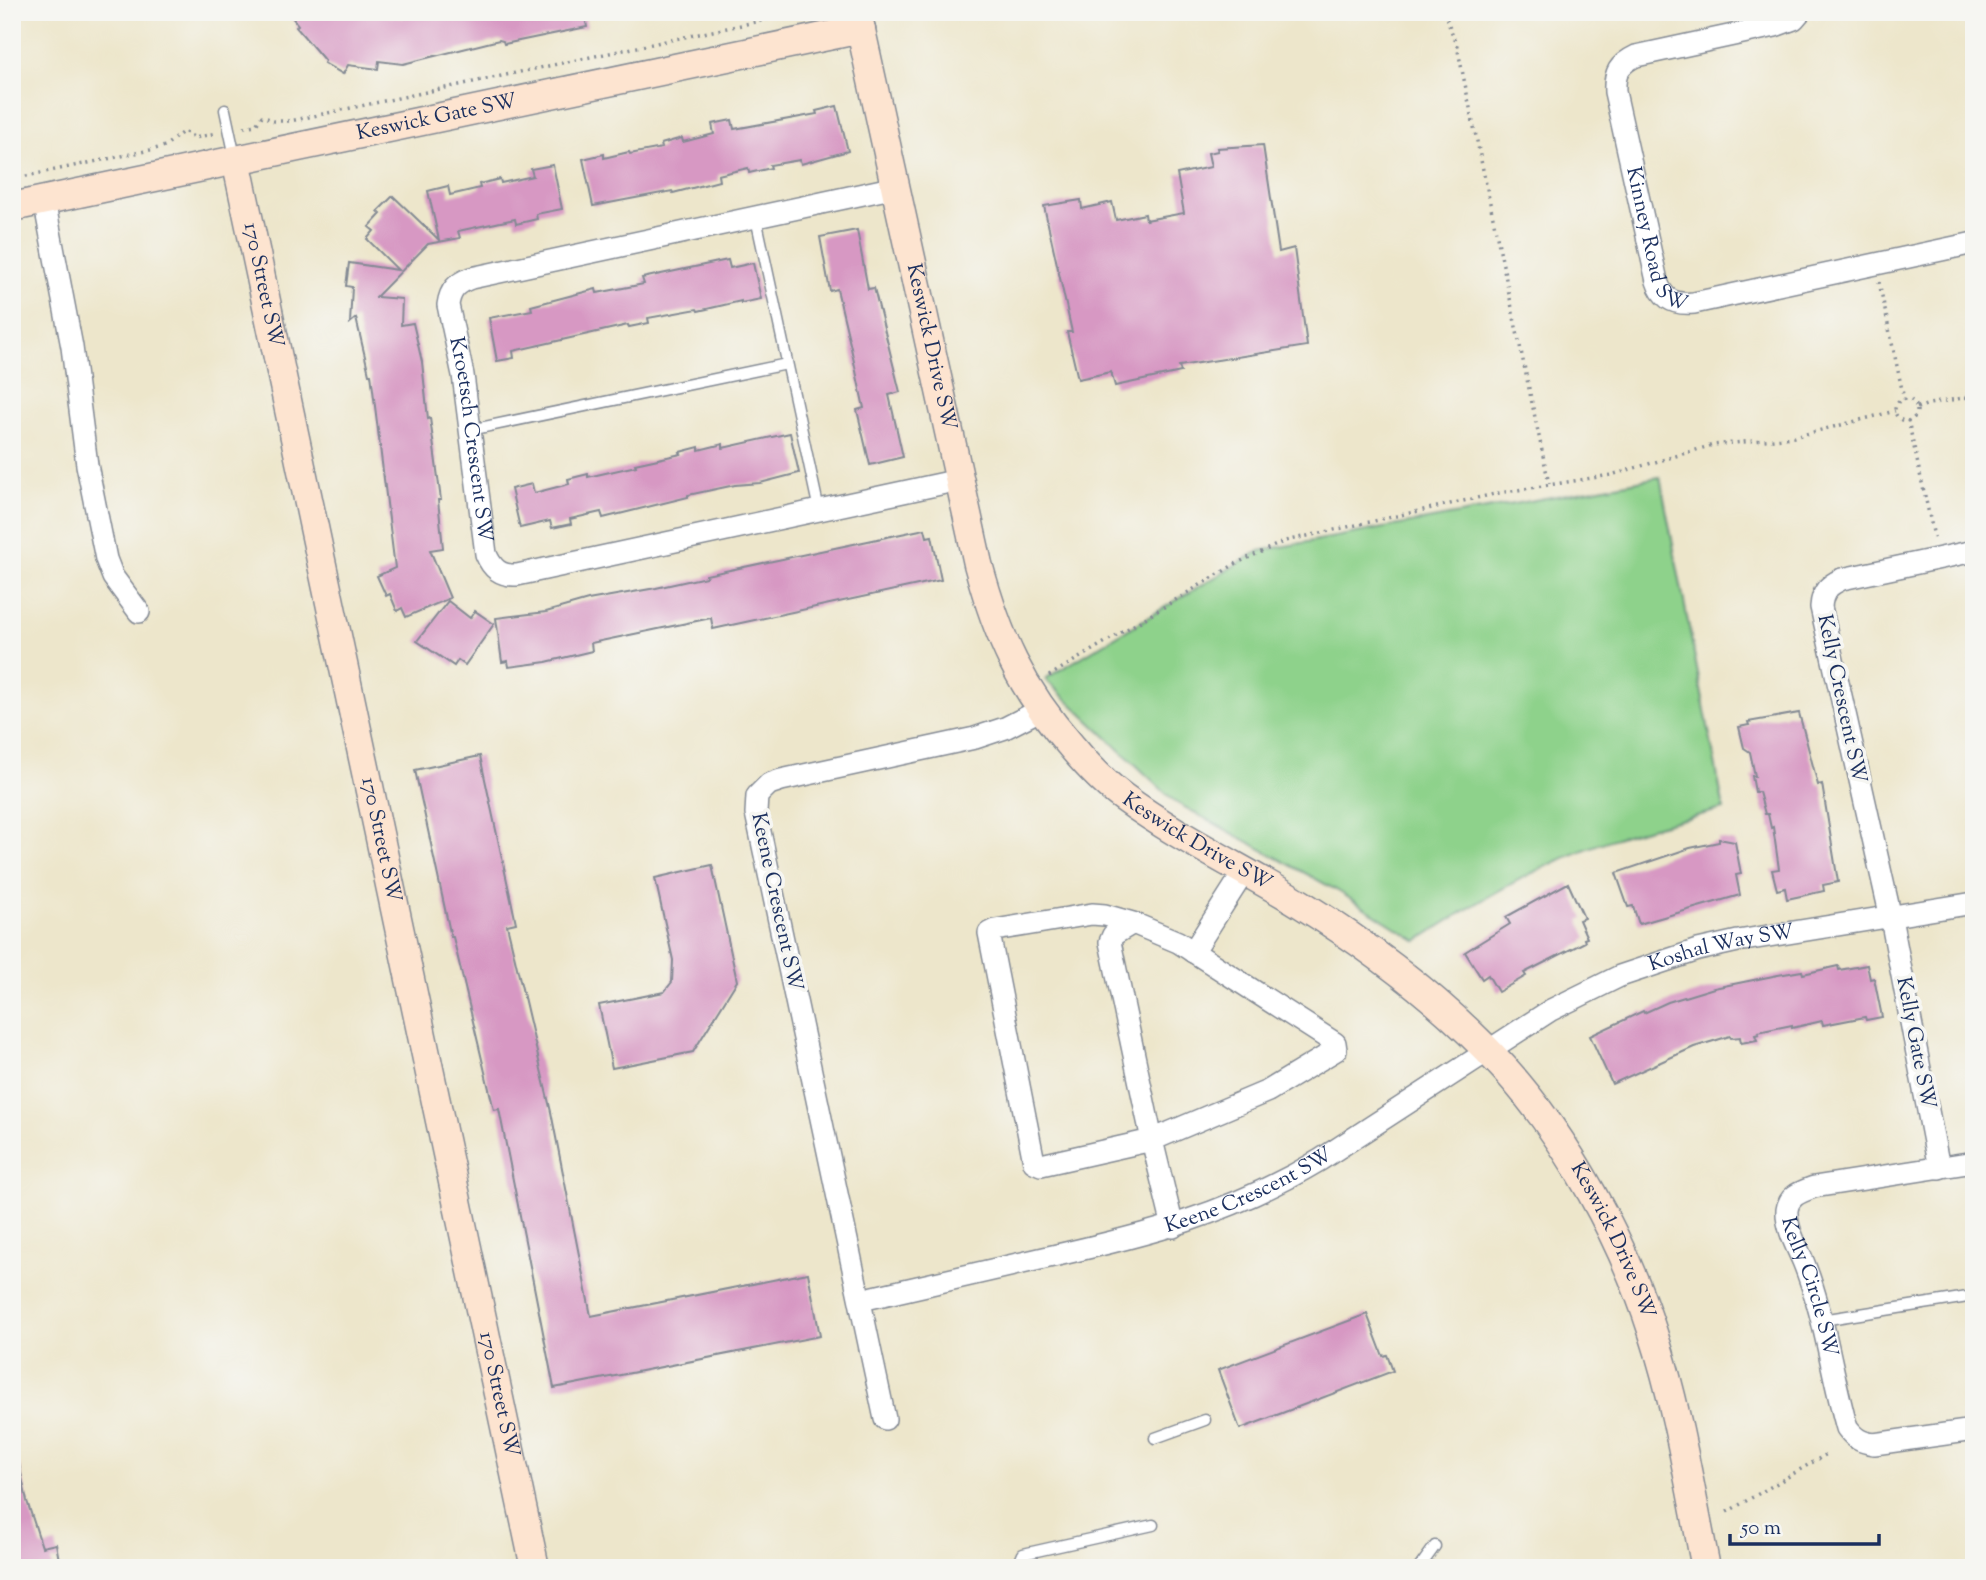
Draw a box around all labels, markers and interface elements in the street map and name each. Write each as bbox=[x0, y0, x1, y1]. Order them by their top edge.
street label: Keswick Gate SW bbox=[354, 87, 520, 149]
street label: Kinney Road SW bbox=[1617, 164, 1691, 320]
street label: 170 Street SW bbox=[235, 220, 290, 351]
street label: Keswick Drive SW bbox=[898, 261, 963, 433]
street label: Kroetsch Crescent SW bbox=[440, 334, 499, 544]
street label: Kelly Crescent SW bbox=[1808, 612, 1874, 786]
street label: 170 Street SW bbox=[352, 775, 408, 905]
street label: Keswick Drive SW bbox=[1116, 786, 1277, 899]
street label: Keene Crescent SW bbox=[742, 810, 810, 994]
street label: Koshal Way SW bbox=[1645, 917, 1796, 980]
street label: Kelly Gate SW bbox=[1887, 974, 1943, 1112]
street label: Keene Crescent SW bbox=[1161, 1140, 1339, 1242]
street label: Keswick Drive SW bbox=[1562, 1157, 1662, 1323]
street label: Kelly Circle SW bbox=[1772, 1214, 1845, 1360]
street label: 170 Street SW bbox=[470, 1329, 526, 1460]
scale bar bbox=[1730, 1503, 1879, 1547]
text: 50 m bbox=[1740, 1514, 1781, 1544]

